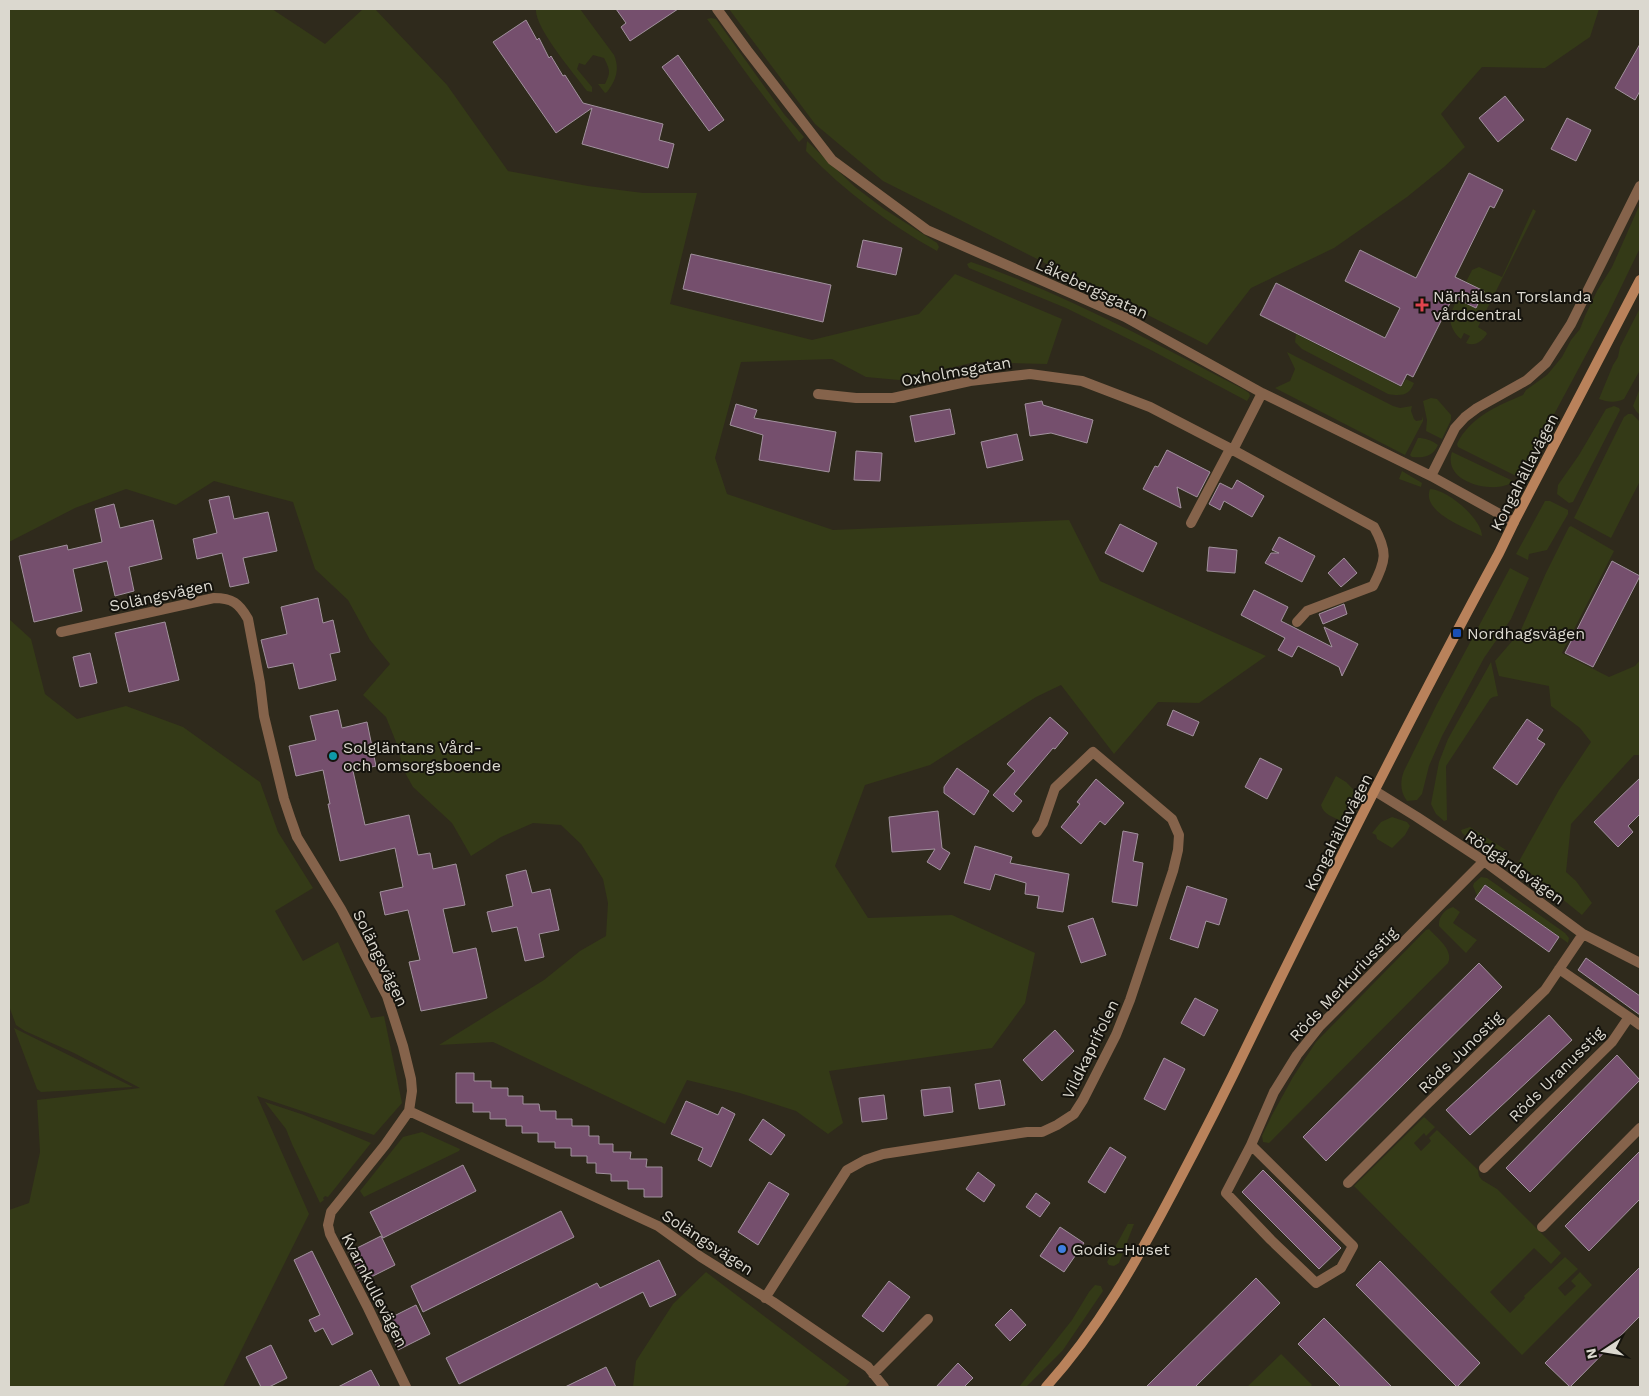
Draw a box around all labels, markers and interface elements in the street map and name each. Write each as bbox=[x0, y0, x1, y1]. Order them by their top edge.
street label: Låkebergsgatan bbox=[1033, 254, 1151, 323]
place label: Närhälsan Torslanda vårdcentral bbox=[1433, 287, 1592, 324]
marker: Närhälsan Torslanda vårdcentral bbox=[1415, 298, 1429, 312]
street label: Oxholmsgatan bbox=[900, 352, 1013, 391]
street label: Kongahällavägen bbox=[1487, 410, 1562, 534]
street label: Solängsvägen bbox=[108, 575, 215, 616]
place label: Nordhagsvägen bbox=[1467, 624, 1585, 643]
marker: Nordhagsvägen bbox=[1451, 627, 1463, 639]
place label: Solgläntans Vård- och omsorgsboende bbox=[343, 738, 501, 775]
marker: Solgläntans Vård- och omsorgsboende bbox=[327, 750, 339, 762]
street label: Kongahällavägen bbox=[1301, 770, 1376, 894]
street label: Rödgårdsvägen bbox=[1461, 826, 1568, 909]
street label: Solängsvägen bbox=[349, 907, 412, 1010]
street label: Röds Merkuriusstig bbox=[1286, 923, 1401, 1045]
street label: Vildkaprifolen bbox=[1058, 996, 1123, 1102]
street label: Röds Junostig bbox=[1414, 1007, 1507, 1097]
street label: Röds Uranusstig bbox=[1505, 1023, 1608, 1126]
street label: Solängsvägen bbox=[658, 1206, 757, 1279]
street label: Kvarnkullevägen bbox=[338, 1230, 412, 1351]
place label: Godis-Huset bbox=[1072, 1240, 1170, 1259]
marker: Godis-Huset bbox=[1056, 1243, 1068, 1255]
north arrow bbox=[1579, 1326, 1629, 1376]
text: N bbox=[1582, 1347, 1600, 1360]

